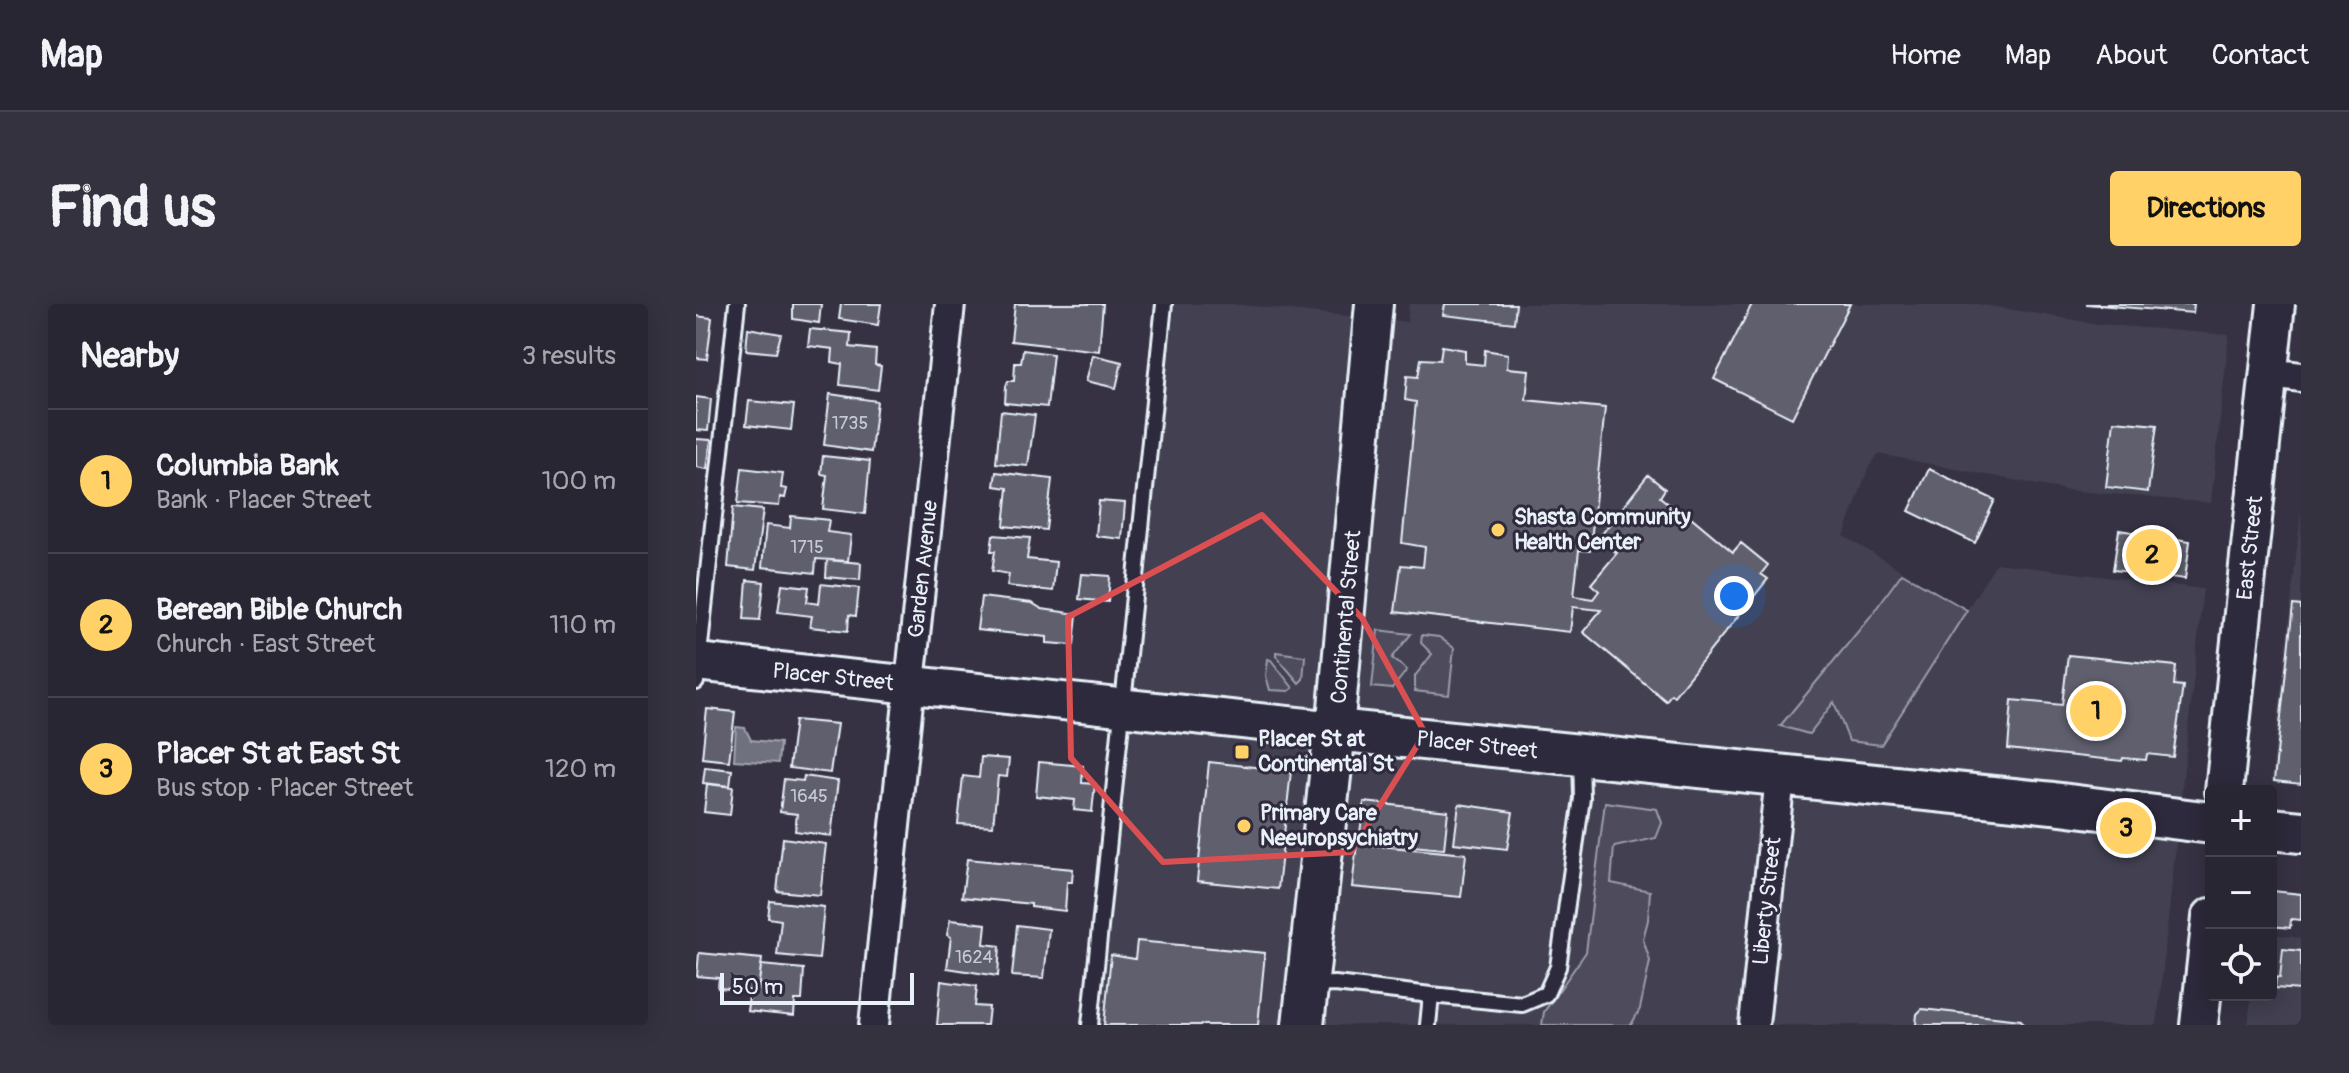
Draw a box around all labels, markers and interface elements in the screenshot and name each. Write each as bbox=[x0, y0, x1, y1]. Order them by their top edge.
text: Map bbox=[40, 31, 103, 79]
text: Home bbox=[1890, 38, 1961, 73]
text: Map bbox=[2005, 38, 2051, 73]
text: About bbox=[2095, 38, 2168, 73]
text: Contact bbox=[2212, 38, 2309, 73]
button: Directions bbox=[2110, 171, 2301, 246]
text: Find us bbox=[48, 174, 216, 243]
text: Nearby bbox=[80, 335, 179, 378]
text: 3 results bbox=[522, 340, 616, 372]
house number: 1735 bbox=[832, 412, 868, 435]
text: Columbia Bank bbox=[156, 447, 339, 484]
text: 1 bbox=[101, 465, 111, 497]
text: 100 m bbox=[542, 465, 616, 497]
text: Bank · Placer Street bbox=[156, 484, 371, 516]
street label: East Street bbox=[2231, 494, 2269, 602]
street label: Garden Avenue bbox=[902, 499, 944, 639]
place label: Shasta Community Health Center bbox=[1514, 503, 1691, 556]
marker: Shasta Community Health Center bbox=[1489, 521, 1507, 539]
pin: 2 bbox=[2126, 525, 2178, 585]
street label: Continental Street bbox=[1324, 529, 1368, 705]
house number: 1715 bbox=[790, 536, 824, 559]
your location bbox=[1714, 576, 1754, 616]
text: Berean Bible Church bbox=[156, 591, 402, 628]
text: 2 bbox=[99, 609, 113, 641]
text: 110 m bbox=[549, 609, 616, 641]
text: Church · East Street bbox=[156, 628, 376, 660]
street label: Placer Street bbox=[771, 657, 895, 697]
pin: 1 bbox=[2070, 681, 2122, 741]
place label: Placer St at Continental St bbox=[1258, 725, 1395, 778]
street label: Placer Street bbox=[1415, 725, 1539, 765]
text: Placer St at East St bbox=[156, 735, 400, 772]
marker: Placer St at Continental St bbox=[1233, 743, 1251, 761]
text: 3 bbox=[99, 753, 113, 785]
text: 120 m bbox=[545, 753, 616, 785]
text: Bus stop · Placer Street bbox=[156, 772, 413, 804]
house number: 1645 bbox=[790, 785, 828, 808]
map controls bbox=[2205, 785, 2277, 1001]
button: + bbox=[2205, 785, 2277, 857]
pin: 3 bbox=[2100, 798, 2152, 858]
place label: Primary Care Neeuropsychiatry bbox=[1260, 799, 1419, 852]
marker: Primary Care Neeuropsychiatry bbox=[1235, 817, 1253, 835]
street label: Liberty Street bbox=[1746, 835, 1788, 966]
button: − bbox=[2205, 857, 2277, 929]
button: locate bbox=[2205, 929, 2277, 1001]
house number: 1624 bbox=[955, 946, 994, 969]
scale bar bbox=[720, 969, 914, 1005]
text: 50 m bbox=[732, 973, 783, 1001]

